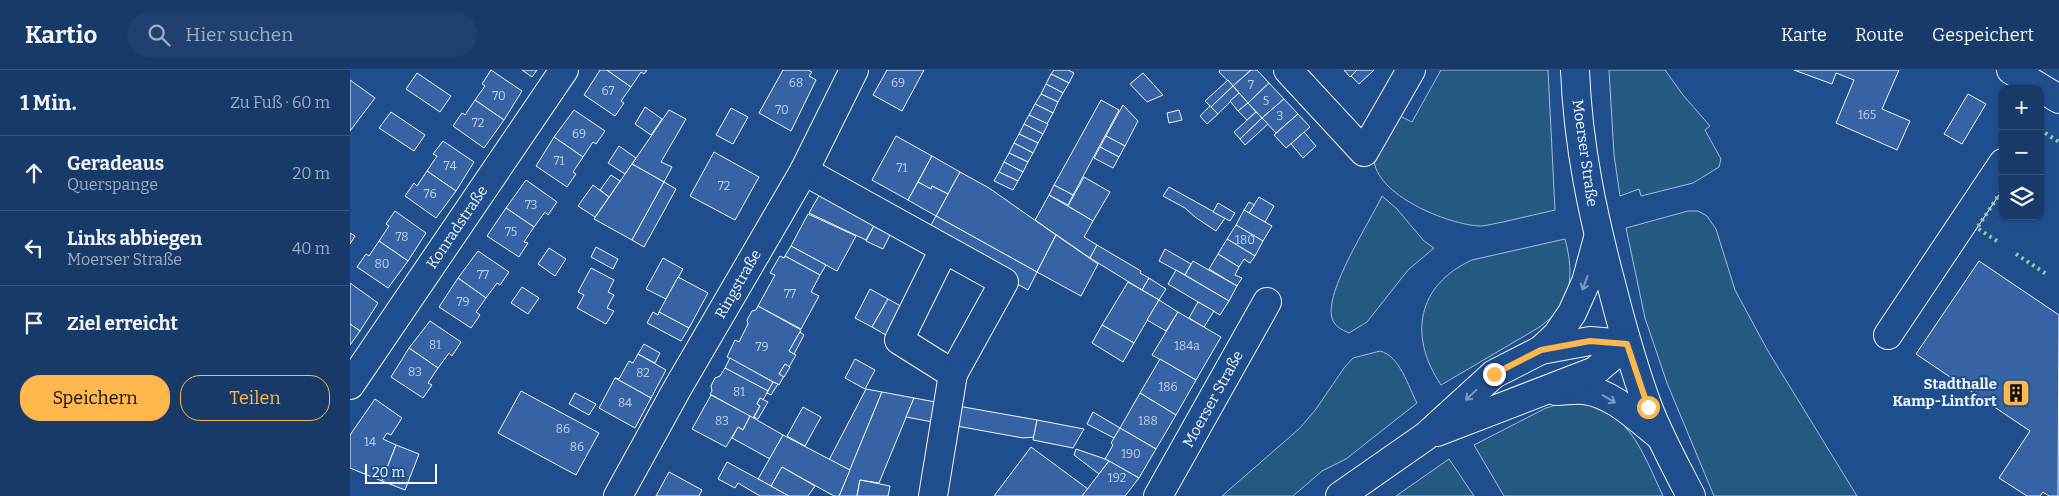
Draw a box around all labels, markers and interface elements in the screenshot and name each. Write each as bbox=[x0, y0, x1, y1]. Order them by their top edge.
search box bbox=[127, 12, 477, 57]
text: Kartio bbox=[25, 21, 97, 49]
icon: search bbox=[145, 21, 173, 49]
text: Hier suchen bbox=[185, 23, 293, 46]
text: Karte bbox=[1781, 24, 1827, 46]
text: Route bbox=[1855, 24, 1904, 46]
text: Gespeichert bbox=[1932, 24, 2034, 46]
house number: 68 bbox=[789, 76, 803, 90]
house number: 69 bbox=[891, 76, 905, 90]
house number: 7 bbox=[1248, 78, 1254, 92]
house number: 67 bbox=[602, 84, 614, 98]
map controls bbox=[1999, 85, 2044, 220]
button: + bbox=[1999, 85, 2044, 130]
house number: 70 bbox=[492, 89, 506, 103]
text: 1 Min. bbox=[20, 90, 77, 116]
text: Zu Fuß · 60 m bbox=[230, 93, 330, 112]
house number: 5 bbox=[1263, 94, 1269, 108]
street label: Moerser Straße bbox=[1569, 98, 1601, 208]
house number: 70 bbox=[775, 103, 789, 117]
house number: 165 bbox=[1858, 108, 1876, 122]
house number: 3 bbox=[1277, 109, 1284, 123]
house number: 72 bbox=[472, 116, 484, 130]
house number: 69 bbox=[572, 127, 586, 141]
button: − bbox=[1999, 130, 2044, 175]
text: Geradeaus bbox=[67, 152, 164, 175]
house number: 71 bbox=[554, 154, 565, 168]
icon: ahead bbox=[20, 159, 48, 187]
house number: 74 bbox=[444, 159, 456, 173]
house number: 71 bbox=[897, 161, 908, 175]
text: 20 m bbox=[293, 164, 330, 183]
text: Querspange bbox=[67, 175, 158, 194]
button: layers bbox=[1999, 175, 2044, 220]
house number: 72 bbox=[718, 179, 730, 193]
street label: Konradstraße bbox=[423, 182, 491, 272]
house number: 76 bbox=[424, 187, 436, 201]
house number: 73 bbox=[525, 198, 537, 212]
house number: 75 bbox=[505, 225, 517, 239]
text: Links abbiegen bbox=[67, 227, 202, 250]
house number: 78 bbox=[395, 230, 409, 244]
house number: 180 bbox=[1235, 233, 1255, 247]
icon: left bbox=[20, 234, 48, 262]
text: 40 m bbox=[292, 239, 330, 258]
street label: Ringstraße bbox=[711, 246, 765, 322]
text: Moerser Straße bbox=[67, 250, 182, 269]
house number: 80 bbox=[375, 257, 389, 271]
house number: 77 bbox=[477, 268, 489, 282]
one-way arrow bbox=[1580, 275, 1589, 290]
house number: 77 bbox=[784, 287, 796, 301]
house number: 79 bbox=[457, 295, 469, 309]
icon: arrive bbox=[20, 309, 48, 337]
text: Ziel erreicht bbox=[67, 312, 178, 335]
house number: 81 bbox=[429, 338, 441, 352]
house number: 184a bbox=[1174, 339, 1200, 353]
house number: 79 bbox=[756, 340, 768, 354]
street label: Moerser Straße bbox=[1179, 347, 1247, 451]
route end bbox=[1483, 363, 1506, 386]
house number: 83 bbox=[408, 365, 422, 379]
house number: 82 bbox=[636, 366, 650, 380]
button: Speichern bbox=[20, 375, 170, 421]
button: Teilen bbox=[180, 375, 330, 421]
place label: Stadthalle Kamp-Lintfort bbox=[1892, 375, 1997, 410]
building icon: Stadthalle Kamp-Lintfort bbox=[2001, 378, 2031, 408]
house number: 186 bbox=[1158, 380, 1178, 394]
house number: 81 bbox=[733, 385, 745, 399]
one-way arrow bbox=[1465, 389, 1478, 401]
one-way arrow bbox=[1601, 395, 1615, 405]
house number: 84 bbox=[618, 396, 632, 410]
route start bbox=[1637, 396, 1660, 419]
house number: 83 bbox=[715, 414, 729, 428]
house number: 188 bbox=[1138, 414, 1158, 428]
house number: 86 bbox=[556, 422, 570, 436]
house number: 14 bbox=[364, 435, 376, 449]
house number: 86 bbox=[570, 440, 584, 454]
house number: 190 bbox=[1121, 447, 1141, 461]
scale bar bbox=[365, 461, 438, 484]
text: 20 m bbox=[372, 464, 405, 481]
house number: 192 bbox=[1108, 471, 1126, 485]

